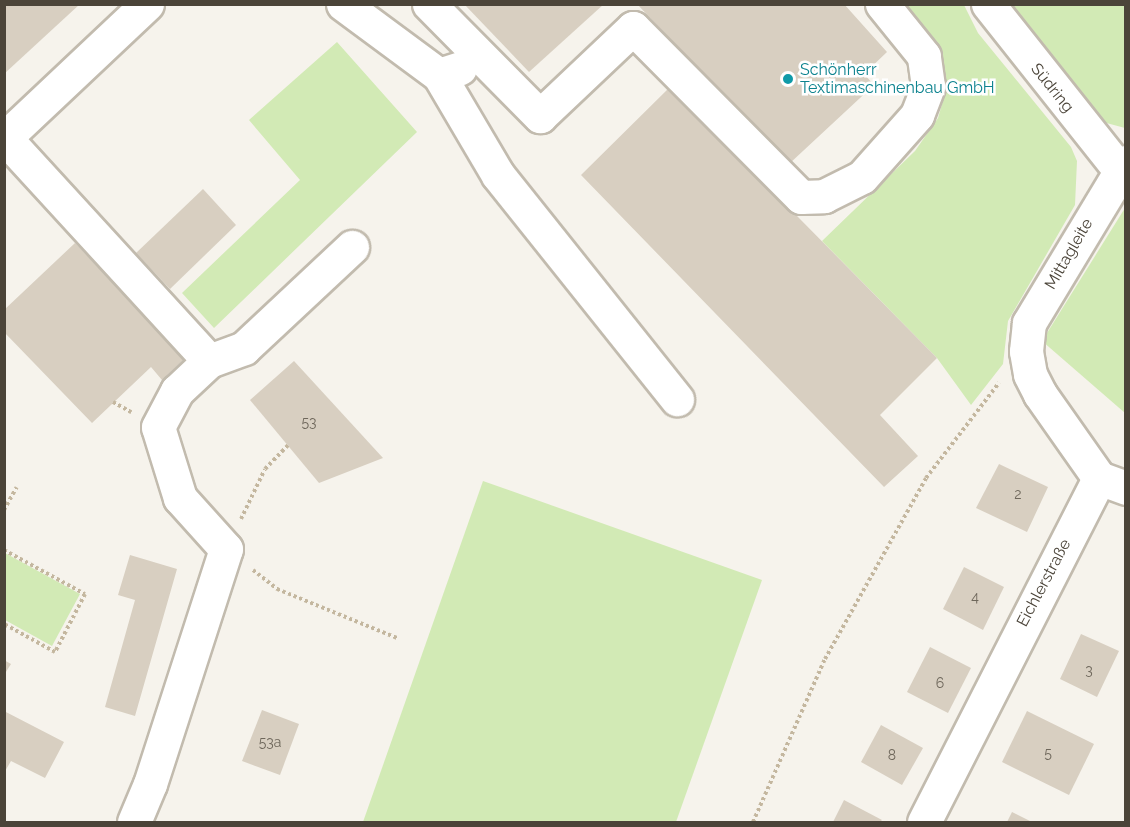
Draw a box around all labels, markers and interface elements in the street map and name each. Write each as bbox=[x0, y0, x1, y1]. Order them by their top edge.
place label: Schönherr Textimaschinenbau GmbH bbox=[800, 60, 995, 98]
street label: Südring bbox=[1026, 60, 1078, 116]
marker: Schönherr Textimaschinenbau GmbH bbox=[781, 72, 795, 86]
street label: Mittagleite bbox=[1041, 215, 1097, 293]
house number: 53 bbox=[301, 414, 317, 430]
house number: 2 bbox=[1014, 486, 1022, 502]
street label: Eichlerstraße bbox=[1013, 536, 1075, 630]
house number: 4 bbox=[971, 589, 979, 605]
house number: 3 bbox=[1085, 662, 1093, 678]
house number: 6 bbox=[936, 675, 944, 691]
house number: 53a bbox=[259, 734, 281, 750]
house number: 5 bbox=[1044, 745, 1052, 761]
house number: 8 bbox=[888, 747, 896, 763]

